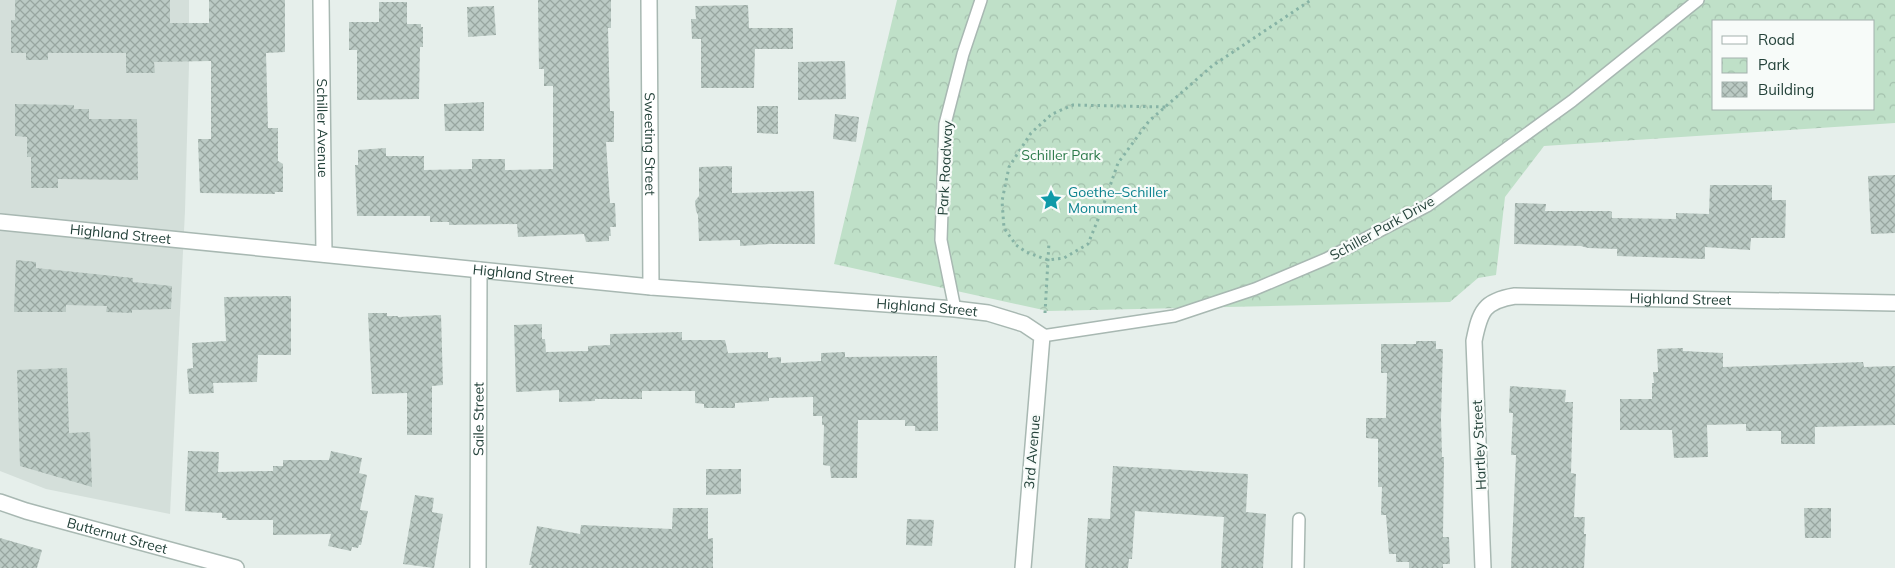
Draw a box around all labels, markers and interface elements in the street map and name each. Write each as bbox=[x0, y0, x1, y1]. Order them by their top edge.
legend bbox=[1712, 20, 1875, 110]
text: Road bbox=[1758, 30, 1795, 49]
text: Park bbox=[1758, 55, 1790, 74]
street label: Schiller Avenue bbox=[313, 78, 332, 178]
text: Building bbox=[1758, 80, 1814, 99]
street label: Sweeting Street bbox=[641, 92, 659, 196]
street label: Park Roadway bbox=[934, 119, 957, 216]
park label: Schiller Park bbox=[1021, 146, 1102, 164]
place label: Goethe–Schiller Monument bbox=[1068, 183, 1169, 217]
place icon: Goethe–Schiller Monument bbox=[1038, 187, 1064, 213]
street label: Schiller Park Drive bbox=[1326, 192, 1438, 264]
street label: Highland Street bbox=[69, 220, 172, 248]
street label: Highland Street bbox=[472, 260, 575, 288]
street label: Highland Street bbox=[1629, 289, 1731, 309]
street label: Highland Street bbox=[876, 294, 979, 321]
street label: Saile Street bbox=[469, 382, 488, 456]
street label: Hartley Street bbox=[1468, 399, 1490, 490]
street label: 3rd Avenue bbox=[1020, 414, 1044, 490]
street label: Butternut Street bbox=[65, 514, 170, 558]

